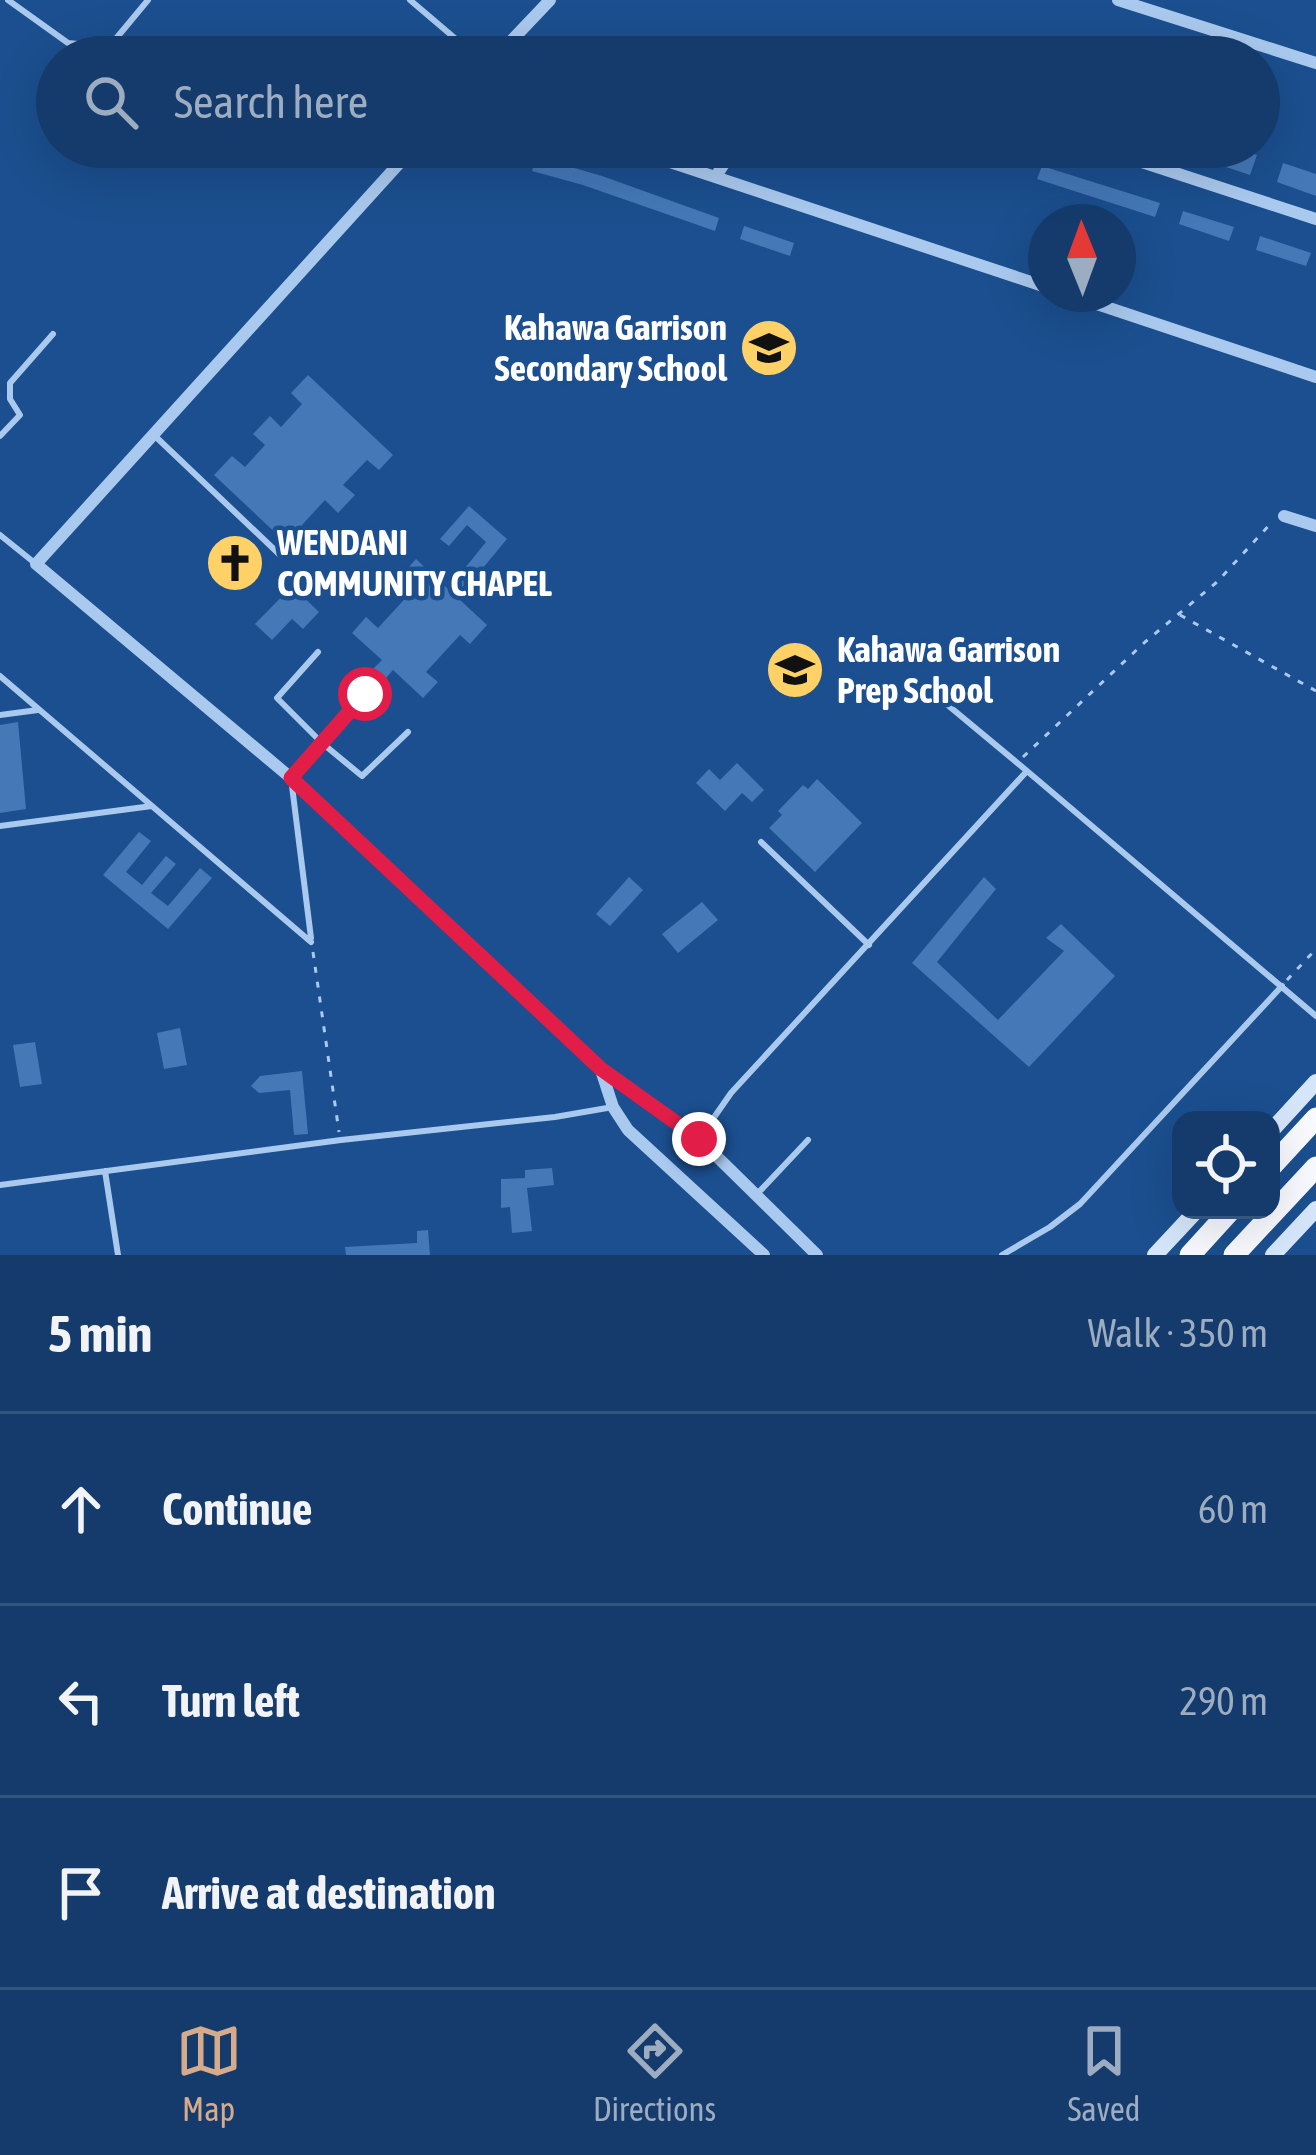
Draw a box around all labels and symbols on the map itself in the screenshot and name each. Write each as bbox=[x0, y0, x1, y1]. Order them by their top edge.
north arrow bbox=[1028, 204, 1136, 312]
place label: Kahawa Garrison Secondary School bbox=[495, 306, 727, 389]
school or university icon: Kahawa Garrison Secondary School bbox=[738, 317, 800, 379]
place label: WENDANI COMMUNITY CHAPEL bbox=[276, 521, 552, 604]
church icon: WENDANI COMMUNITY CHAPEL bbox=[204, 532, 266, 594]
place label: Kahawa Garrison Prep School bbox=[837, 628, 1060, 711]
school or university icon: Kahawa Garrison Prep School bbox=[764, 639, 826, 701]
route start bbox=[338, 667, 392, 721]
route end bbox=[672, 1112, 726, 1166]

